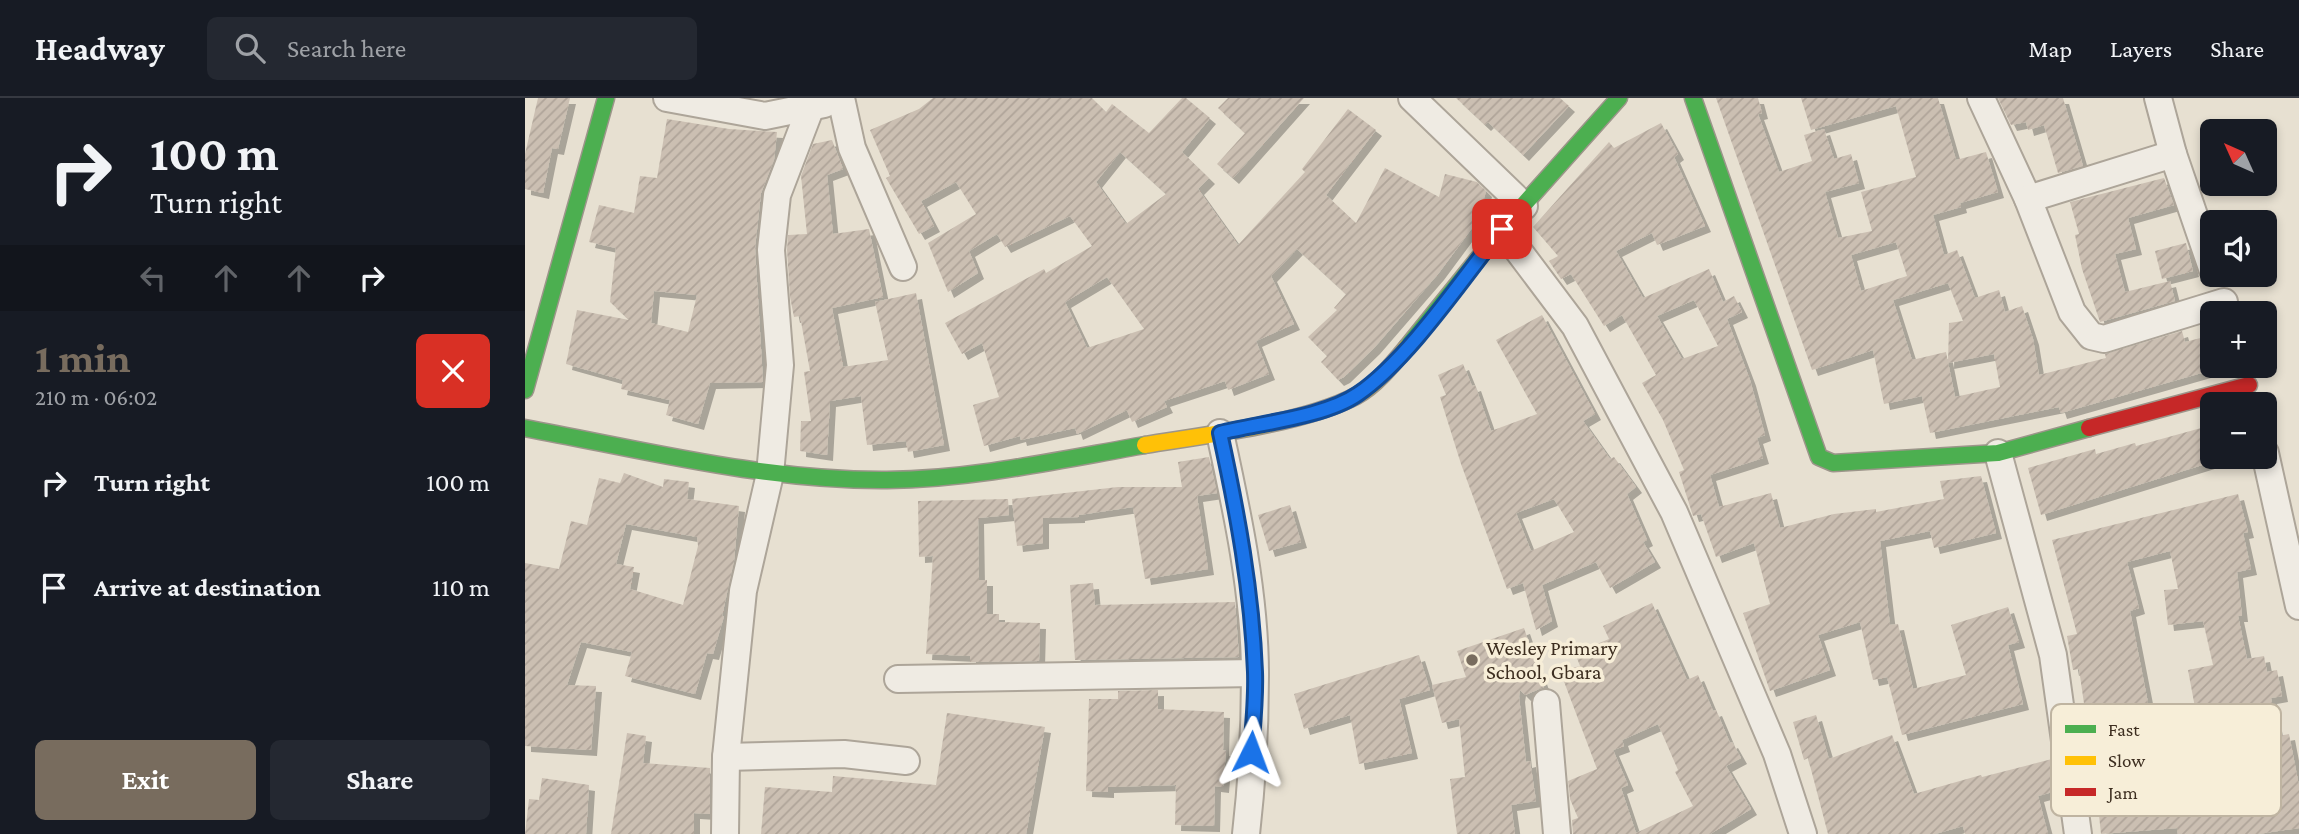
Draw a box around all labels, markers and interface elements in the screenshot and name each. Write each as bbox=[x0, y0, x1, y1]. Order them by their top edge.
search box bbox=[207, 17, 697, 80]
icon: search bbox=[231, 29, 269, 67]
text: Headway bbox=[35, 30, 165, 67]
text: Search here bbox=[287, 34, 406, 63]
text: Map bbox=[2028, 35, 2072, 62]
text: Layers bbox=[2110, 35, 2172, 62]
text: Share bbox=[2210, 35, 2264, 62]
north arrow bbox=[2200, 119, 2277, 196]
map controls bbox=[2200, 119, 2277, 469]
icon: right bbox=[35, 126, 126, 217]
text: 100 m bbox=[150, 126, 279, 181]
text: Turn right bbox=[150, 184, 282, 220]
pin bbox=[1472, 199, 1532, 259]
icon: arrive bbox=[1483, 210, 1521, 248]
button: sound bbox=[2200, 210, 2277, 287]
icon: left bbox=[134, 259, 172, 297]
icon: ahead bbox=[207, 259, 245, 297]
icon: ahead bbox=[280, 259, 318, 297]
icon: right bbox=[353, 259, 391, 297]
button: + bbox=[2200, 301, 2277, 378]
text: 1 min bbox=[35, 334, 131, 381]
button: close bbox=[416, 334, 490, 408]
text: 210 m · 06:02 bbox=[35, 384, 157, 410]
button: − bbox=[2200, 392, 2277, 469]
icon: right bbox=[35, 464, 73, 502]
text: Turn right bbox=[94, 468, 210, 497]
text: 100 m bbox=[426, 468, 490, 497]
icon: arrive bbox=[35, 569, 73, 607]
text: Arrive at destination bbox=[94, 573, 321, 602]
text: 110 m bbox=[432, 573, 490, 602]
place label: Wesley Primary School, Gbara bbox=[1486, 636, 1618, 684]
marker: Wesley Primary School, Gbara bbox=[1464, 652, 1480, 668]
legend bbox=[2051, 704, 2281, 816]
position arrow bbox=[1214, 715, 1288, 789]
text: Fast bbox=[2108, 719, 2140, 740]
button: Exit bbox=[35, 740, 256, 820]
button: Share bbox=[270, 740, 490, 820]
text: Slow bbox=[2108, 750, 2145, 771]
text: Jam bbox=[2106, 782, 2138, 803]

